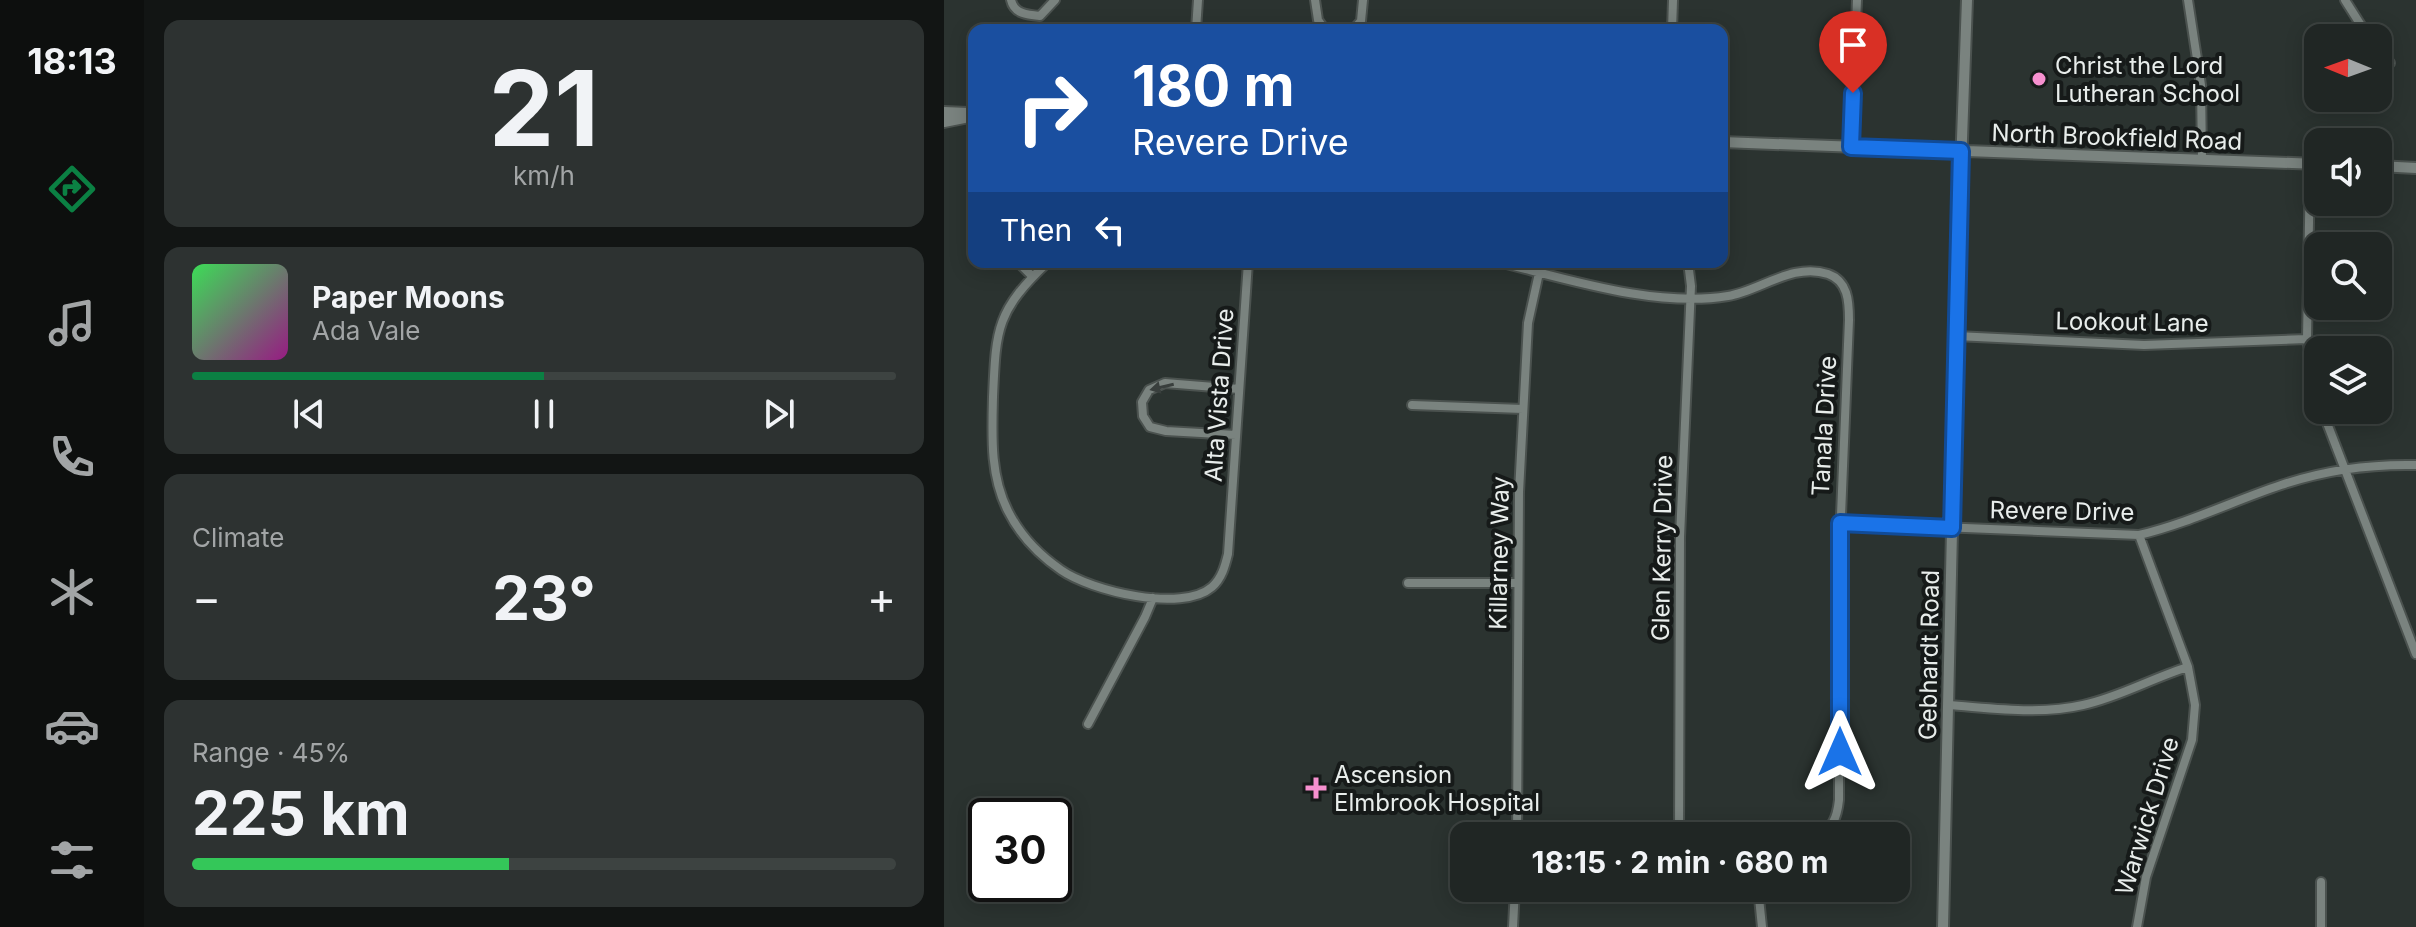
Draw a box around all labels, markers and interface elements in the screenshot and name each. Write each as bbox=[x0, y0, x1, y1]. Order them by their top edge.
pin bbox=[1819, 11, 1887, 93]
icon: arrive bbox=[1831, 23, 1875, 67]
north arrow bbox=[2304, 24, 2392, 112]
map controls bbox=[2304, 24, 2392, 424]
text: 18:13 bbox=[27, 39, 117, 83]
text: 21 bbox=[489, 45, 599, 171]
place label: Christ the Lord Lutheran School bbox=[2055, 51, 2240, 108]
text: 180 m bbox=[1132, 52, 1295, 120]
icon: right bbox=[1000, 56, 1104, 160]
marker: Christ the Lord Lutheran School bbox=[2030, 70, 2048, 88]
street label: North Brookfield Road bbox=[1991, 118, 2243, 156]
text: Revere Drive bbox=[1132, 120, 1349, 164]
button: sound bbox=[2304, 128, 2392, 216]
text: km/h bbox=[513, 160, 575, 191]
icon: directions bbox=[44, 161, 100, 217]
icon: left bbox=[1088, 208, 1132, 252]
text: Then bbox=[1000, 212, 1072, 248]
button: search bbox=[2304, 232, 2392, 320]
text: Paper Moons bbox=[312, 279, 505, 315]
icon: music bbox=[44, 295, 100, 351]
street label: Lookout Lane bbox=[2055, 306, 2209, 338]
street label: Alta Vista Drive bbox=[1198, 307, 1240, 483]
text: Ada Vale bbox=[312, 315, 420, 346]
button: layers bbox=[2304, 336, 2392, 424]
street label: Tanala Drive bbox=[1806, 355, 1842, 497]
one-way arrow bbox=[1149, 381, 1174, 394]
icon: previous bbox=[287, 392, 331, 436]
icon: pause bbox=[522, 392, 566, 436]
icon: next bbox=[757, 392, 801, 436]
icon: phone bbox=[44, 429, 100, 485]
street label: Glen Kerry Drive bbox=[1646, 455, 1678, 641]
street label: Killarney Way bbox=[1483, 476, 1515, 630]
street label: Revere Drive bbox=[1989, 495, 2135, 527]
text: Climate bbox=[192, 522, 284, 553]
text: 23° bbox=[492, 562, 596, 634]
icon: climate bbox=[44, 564, 100, 620]
street label: Gebhardt Road bbox=[1913, 570, 1945, 740]
text: − bbox=[192, 571, 221, 625]
text: + bbox=[867, 571, 896, 625]
icon: car bbox=[44, 698, 100, 754]
position arrow bbox=[1798, 710, 1882, 794]
street label: Warwick Drive bbox=[2109, 733, 2185, 899]
text: Range · 45% bbox=[192, 737, 350, 768]
place label: Ascension Elmbrook Hospital bbox=[1334, 760, 1540, 817]
text: 225 km bbox=[192, 777, 410, 849]
marker: Ascension Elmbrook Hospital bbox=[1305, 777, 1327, 799]
speed limit sign: 30 bbox=[968, 798, 1072, 902]
icon: filters bbox=[44, 832, 100, 888]
text: 18:15 · 2 min · 680 m bbox=[1532, 844, 1828, 880]

